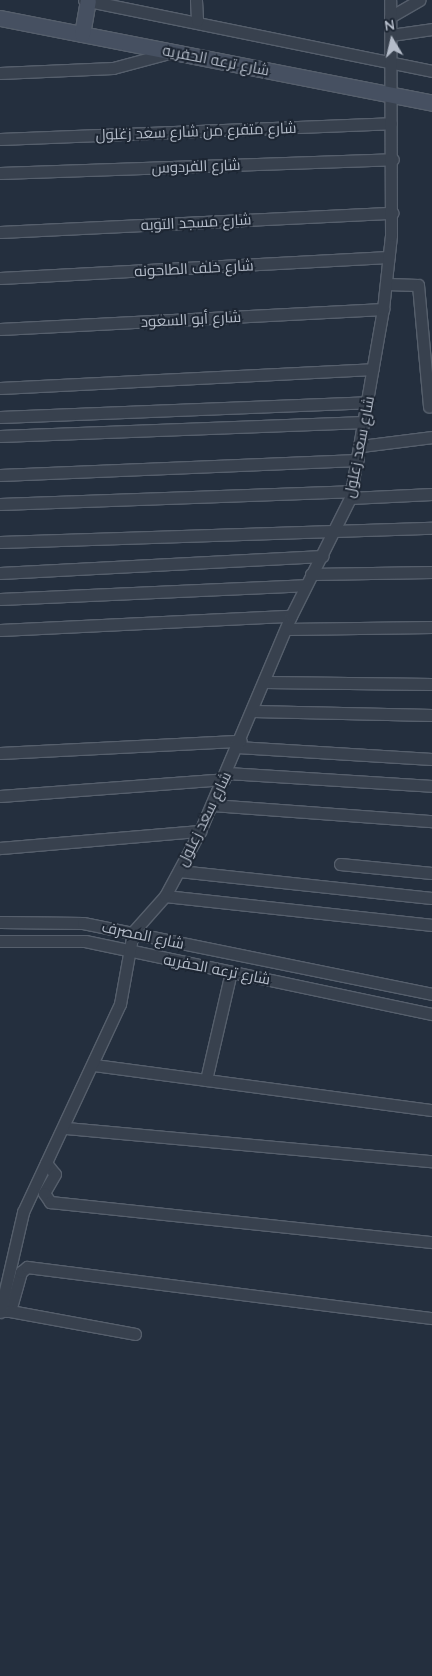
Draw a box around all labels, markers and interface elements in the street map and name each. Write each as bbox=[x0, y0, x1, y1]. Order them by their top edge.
north arrow bbox=[367, 15, 417, 65]
text: N bbox=[383, 15, 396, 35]
street label: شارع ترعه الحفريه bbox=[161, 41, 271, 79]
street label: شارع متفرع من شارع سعد زغلول bbox=[95, 118, 297, 144]
street label: شارع الفردوس bbox=[151, 155, 241, 177]
street label: شارع مسجد التوبه bbox=[140, 210, 252, 234]
street label: شارع خلف الطاحونه bbox=[134, 256, 254, 280]
street label: شارع أبو السعود bbox=[140, 307, 242, 331]
street label: شارع سعد زعلول bbox=[340, 395, 378, 499]
street label: شارع سعد زعلول bbox=[173, 769, 235, 869]
street label: شارع المصرف bbox=[100, 917, 186, 953]
street label: شارع ترعه الحفريه bbox=[162, 950, 272, 988]

